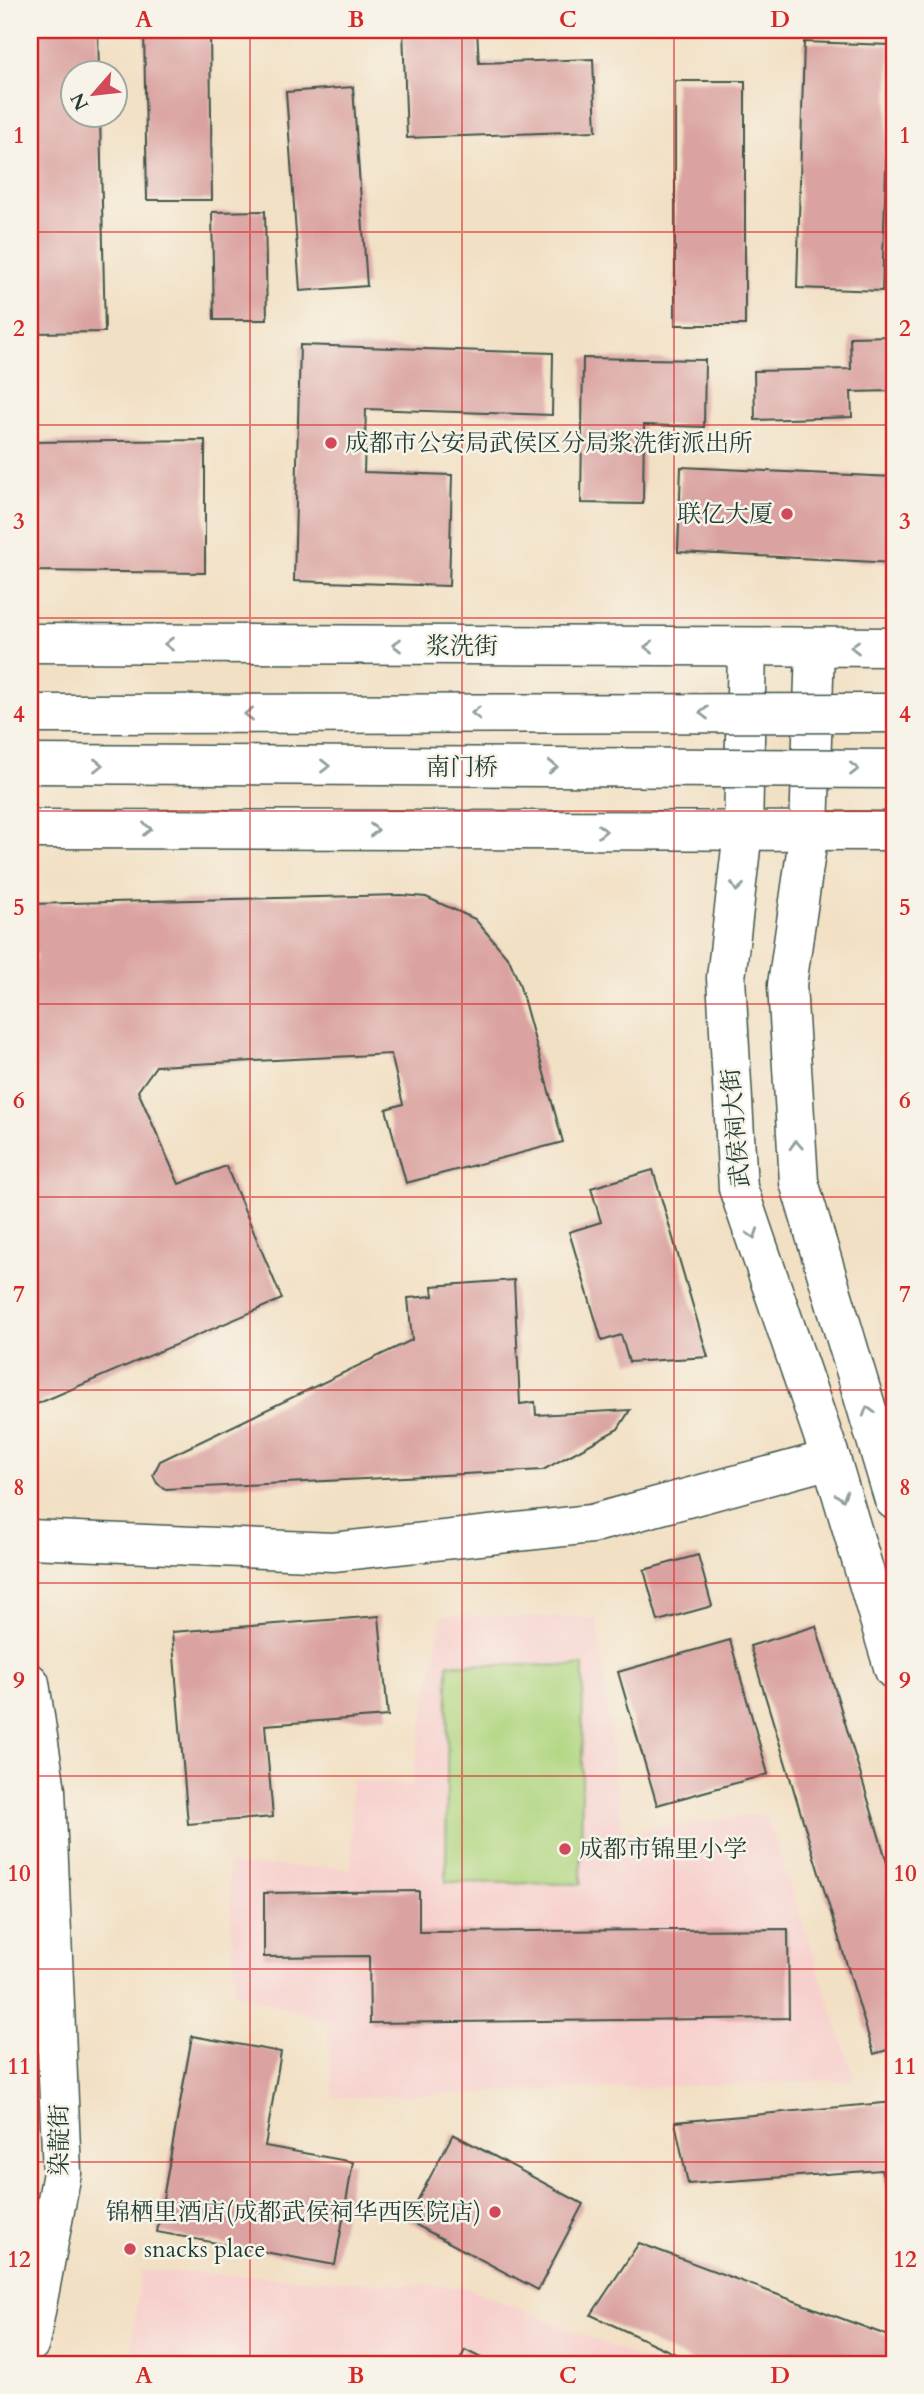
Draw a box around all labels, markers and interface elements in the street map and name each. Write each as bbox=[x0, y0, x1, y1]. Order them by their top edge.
text: A bbox=[135, 4, 153, 35]
text: B bbox=[348, 4, 364, 35]
text: C bbox=[559, 4, 577, 35]
text: D bbox=[770, 4, 790, 35]
north arrow bbox=[60, 60, 130, 130]
text: N bbox=[64, 88, 95, 115]
text: 1 bbox=[13, 120, 25, 151]
text: 1 bbox=[899, 120, 911, 151]
text: 2 bbox=[13, 313, 25, 344]
text: 2 bbox=[899, 313, 911, 344]
place label: 成都市公安局武侯区分局浆洗街派出所 bbox=[345, 427, 753, 460]
marker: 成都市公安局武侯区分局浆洗街派出所 bbox=[323, 435, 339, 451]
place label: 联亿大厦 bbox=[677, 498, 773, 531]
text: 3 bbox=[13, 506, 25, 537]
marker: 联亿大厦 bbox=[779, 506, 795, 522]
text: 3 bbox=[899, 506, 911, 537]
street label: 浆洗街 bbox=[426, 630, 498, 663]
one-way arrow bbox=[164, 636, 174, 652]
one-way arrow bbox=[391, 637, 402, 653]
one-way arrow bbox=[643, 639, 654, 655]
one-way arrow bbox=[849, 639, 859, 655]
text: 4 bbox=[13, 699, 25, 730]
text: 4 bbox=[899, 699, 911, 730]
one-way arrow bbox=[470, 705, 481, 721]
one-way arrow bbox=[698, 705, 708, 721]
one-way arrow bbox=[243, 706, 253, 722]
street label: 南门桥 bbox=[426, 751, 498, 784]
one-way arrow bbox=[93, 757, 104, 773]
one-way arrow bbox=[321, 758, 331, 774]
one-way arrow bbox=[548, 759, 559, 775]
one-way arrow bbox=[849, 761, 860, 777]
one-way arrow bbox=[142, 821, 153, 837]
one-way arrow bbox=[370, 822, 380, 838]
one-way arrow bbox=[597, 823, 608, 839]
one-way arrow bbox=[729, 881, 744, 893]
text: 5 bbox=[13, 892, 25, 923]
text: 5 bbox=[899, 892, 911, 923]
street label: 武侯祠大街 bbox=[714, 1067, 758, 1189]
text: 6 bbox=[13, 1085, 25, 1116]
text: 6 bbox=[899, 1085, 911, 1116]
one-way arrow bbox=[789, 1139, 804, 1150]
one-way arrow bbox=[745, 1227, 759, 1239]
text: 7 bbox=[13, 1279, 25, 1310]
text: 7 bbox=[899, 1279, 911, 1310]
one-way arrow bbox=[861, 1406, 876, 1418]
text: 8 bbox=[13, 1472, 25, 1503]
text: 8 bbox=[899, 1472, 911, 1503]
one-way arrow bbox=[833, 1489, 848, 1501]
text: 9 bbox=[13, 1665, 25, 1696]
text: 9 bbox=[899, 1665, 911, 1696]
place label: 成都市锦里小学 bbox=[579, 1833, 747, 1866]
marker: 成都市锦里小学 bbox=[557, 1841, 573, 1857]
text: 10 bbox=[7, 1858, 31, 1889]
text: 10 bbox=[893, 1858, 917, 1889]
text: 11 bbox=[7, 2051, 31, 2082]
text: 11 bbox=[893, 2051, 917, 2082]
street label: 染靛街 bbox=[43, 2104, 76, 2176]
place label: 锦栖里酒店(成都武侯祠华西医院店) bbox=[106, 2196, 481, 2229]
marker: 锦栖里酒店(成都武侯祠华西医院店) bbox=[487, 2204, 503, 2220]
place label: snacks place bbox=[144, 2233, 265, 2266]
marker: snacks place bbox=[122, 2241, 138, 2257]
text: 12 bbox=[7, 2244, 31, 2275]
text: 12 bbox=[893, 2244, 917, 2275]
text: A bbox=[135, 2360, 153, 2391]
text: B bbox=[348, 2360, 364, 2391]
text: C bbox=[559, 2360, 577, 2391]
text: D bbox=[770, 2360, 790, 2391]

